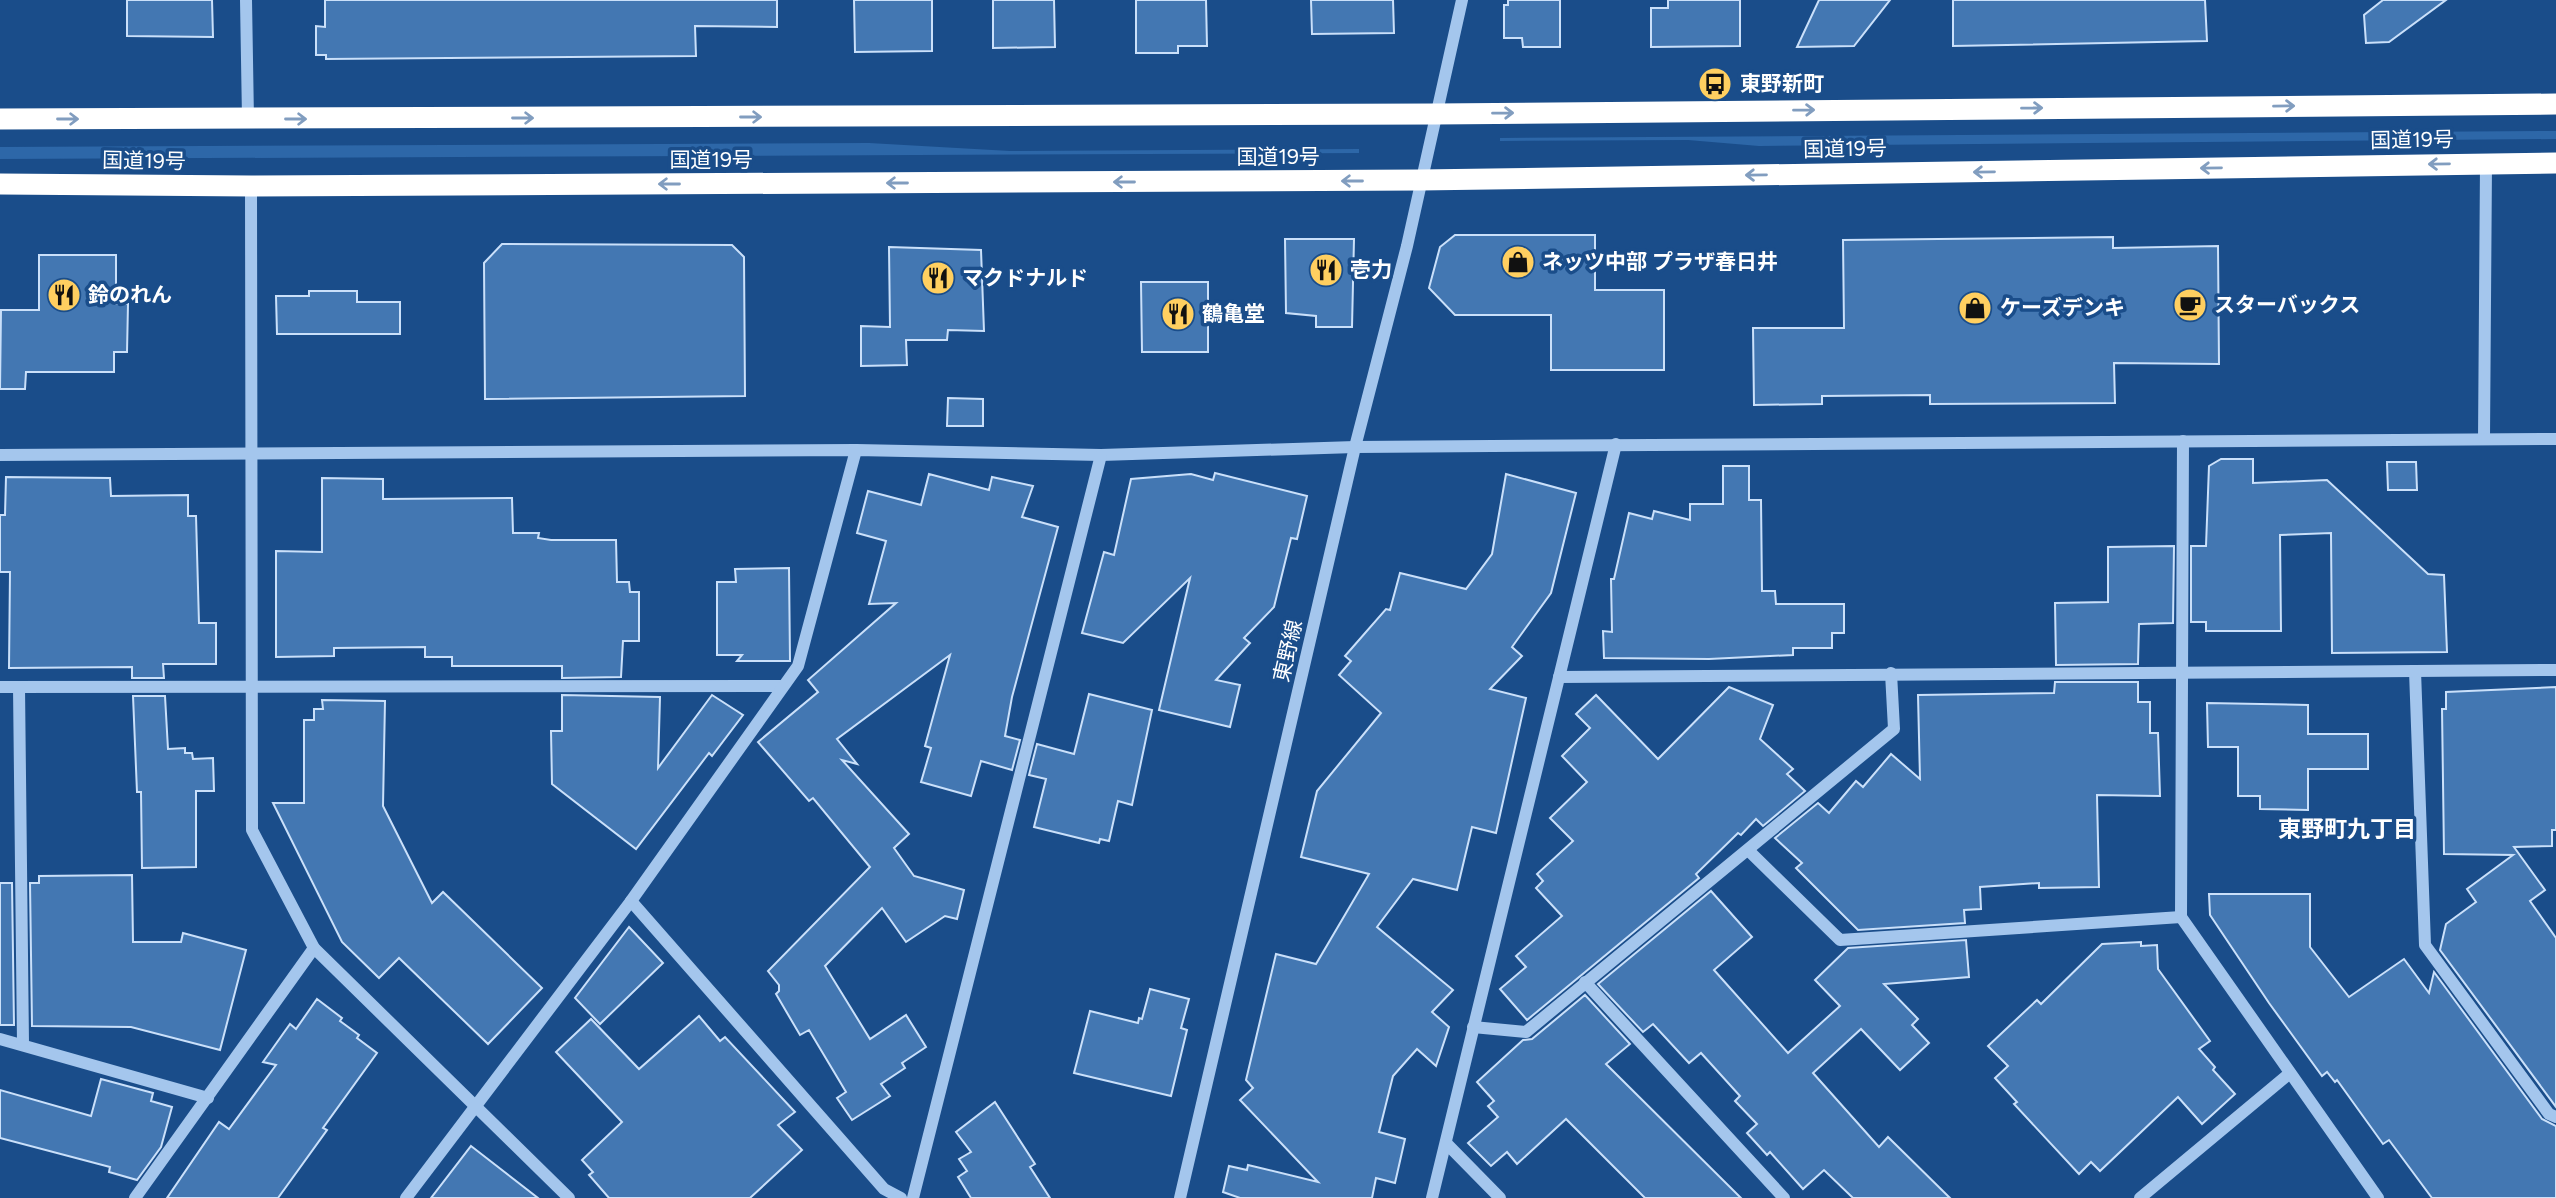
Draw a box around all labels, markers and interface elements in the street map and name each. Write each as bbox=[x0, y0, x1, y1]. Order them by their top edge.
bus stop icon: 東野新町 bbox=[1696, 65, 1734, 103]
place label: 東野新町 bbox=[1740, 71, 1824, 96]
one-way arrow bbox=[2272, 99, 2295, 113]
one-way arrow bbox=[2020, 101, 2043, 115]
one-way arrow bbox=[1793, 103, 1816, 117]
one-way arrow bbox=[1492, 106, 1515, 120]
one-way arrow bbox=[739, 110, 762, 124]
one-way arrow bbox=[511, 111, 534, 125]
one-way arrow bbox=[56, 112, 79, 126]
one-way arrow bbox=[284, 112, 307, 126]
street label: 国道19号 bbox=[2370, 126, 2454, 153]
street label: 国道19号 bbox=[1803, 135, 1887, 162]
street label: 国道19号 bbox=[1236, 144, 1320, 169]
street label: 国道19号 bbox=[102, 147, 186, 174]
street label: 国道19号 bbox=[669, 147, 753, 172]
one-way arrow bbox=[2428, 158, 2451, 171]
one-way arrow bbox=[2200, 161, 2223, 175]
one-way arrow bbox=[1973, 165, 1996, 178]
one-way arrow bbox=[1745, 168, 1768, 182]
one-way arrow bbox=[1340, 174, 1363, 188]
one-way arrow bbox=[1113, 175, 1136, 189]
one-way arrow bbox=[885, 176, 908, 190]
one-way arrow bbox=[658, 177, 681, 191]
shop icon: ネッツ中部 プラザ春日井 bbox=[1499, 243, 1537, 281]
place label: ネッツ中部 プラザ春日井 bbox=[1542, 249, 1778, 274]
restaurant icon: 壱力 bbox=[1307, 251, 1345, 289]
place label: 壱力 bbox=[1350, 257, 1392, 282]
restaurant icon: マクドナルド bbox=[919, 259, 957, 297]
place label: マクドナルド bbox=[962, 265, 1088, 290]
restaurant icon: 鈴のれん bbox=[45, 276, 83, 314]
place label: 鈴のれん bbox=[88, 282, 172, 307]
cafe icon: スターバックス bbox=[2171, 286, 2209, 324]
shop icon: ケーズデンキ bbox=[1956, 289, 1994, 327]
place label: スターバックス bbox=[2214, 292, 2360, 317]
restaurant icon: 鶴亀堂 bbox=[1159, 295, 1197, 333]
place label: ケーズデンキ bbox=[2000, 295, 2125, 320]
place label: 鶴亀堂 bbox=[1202, 301, 1265, 326]
street label: 東野線 bbox=[1268, 617, 1307, 684]
district label: 東野町九丁目 bbox=[2278, 815, 2416, 843]

